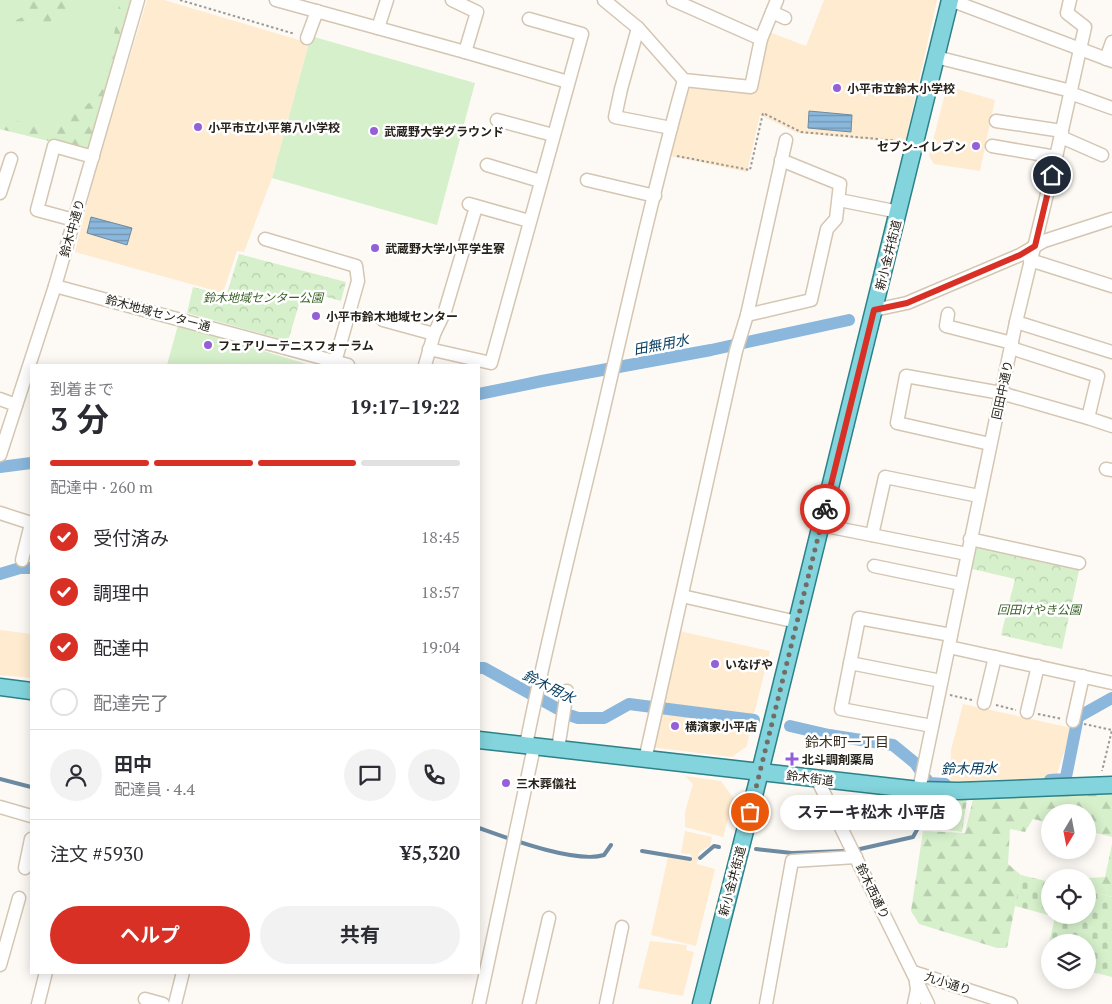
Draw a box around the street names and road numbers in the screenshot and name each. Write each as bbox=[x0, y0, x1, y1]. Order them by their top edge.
street label: 鈴木中通り bbox=[57, 197, 87, 259]
street label: 新小金井街道 bbox=[872, 218, 904, 292]
street label: 鈴木地域センター通 bbox=[104, 292, 212, 334]
street label: 回田中通り bbox=[988, 359, 1016, 421]
street label: 鈴木街道 bbox=[785, 768, 835, 788]
street label: 新小金井街道 bbox=[715, 844, 749, 918]
street label: 鈴木西通り bbox=[853, 861, 893, 921]
street label: 九小通り bbox=[923, 968, 973, 998]

